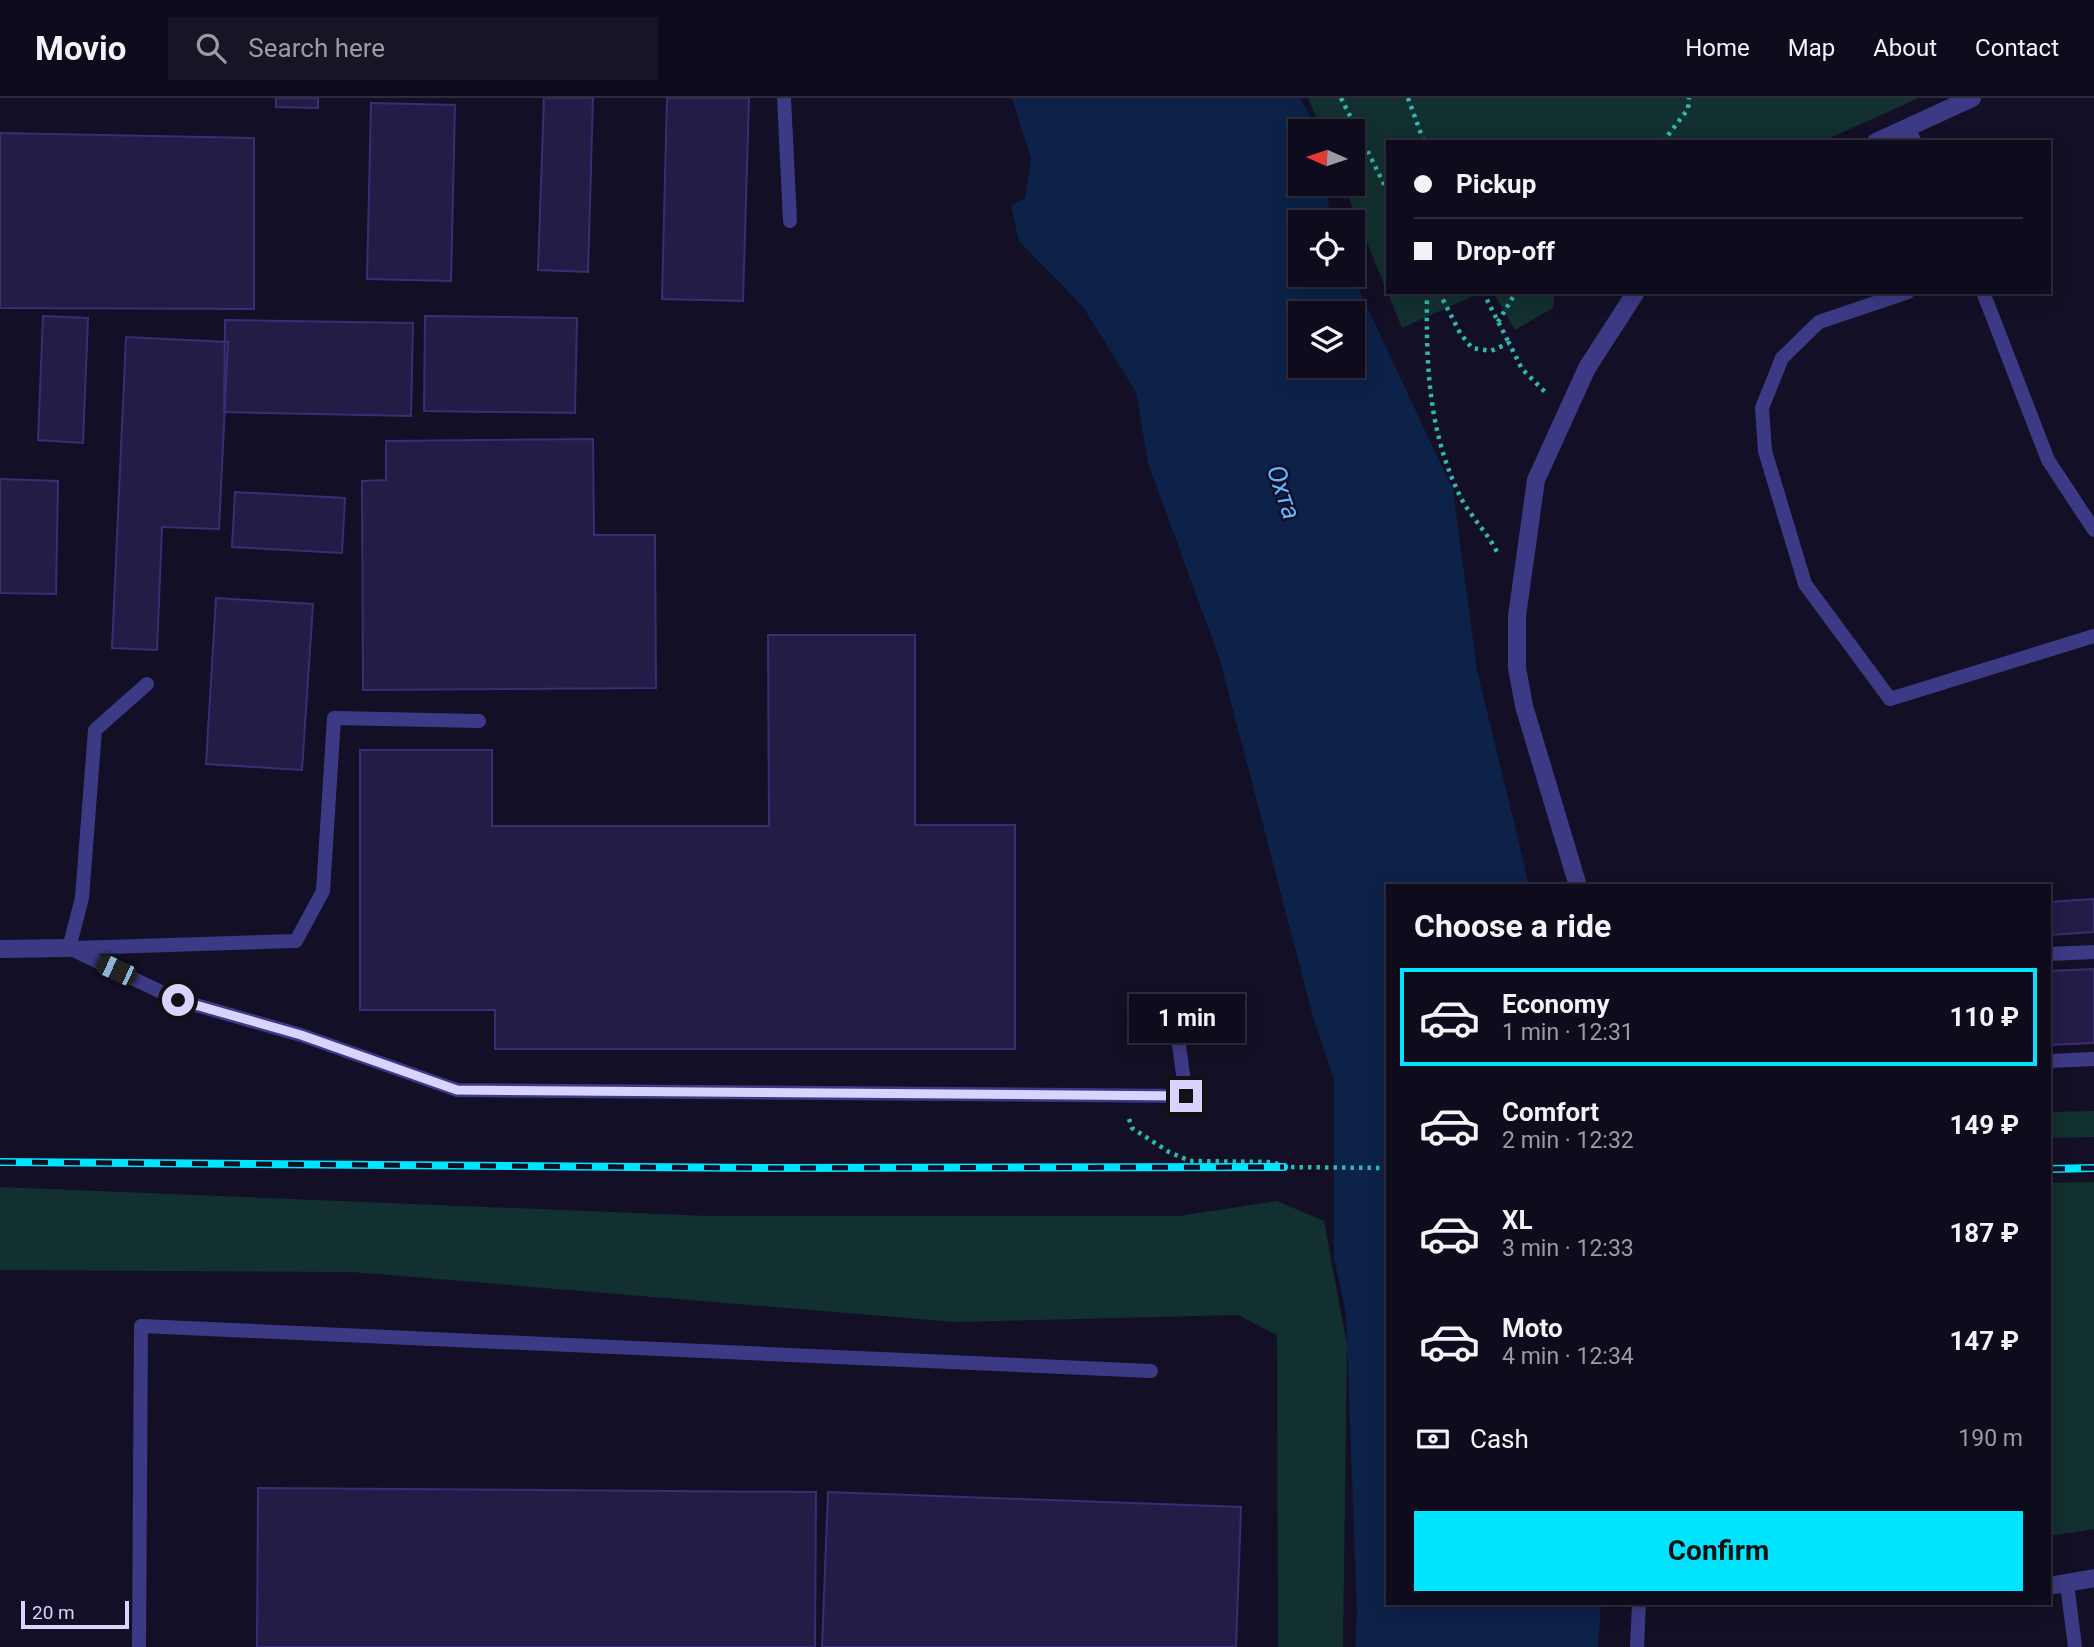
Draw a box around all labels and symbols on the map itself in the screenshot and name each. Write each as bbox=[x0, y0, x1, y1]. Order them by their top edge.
north arrow bbox=[1288, 119, 1365, 196]
water label: Охта bbox=[1261, 461, 1307, 523]
car bbox=[93, 952, 140, 988]
route start bbox=[162, 984, 194, 1016]
callout: 1 min bbox=[1128, 995, 1244, 1044]
route end bbox=[1170, 1080, 1202, 1112]
scale bar bbox=[21, 1598, 130, 1630]

